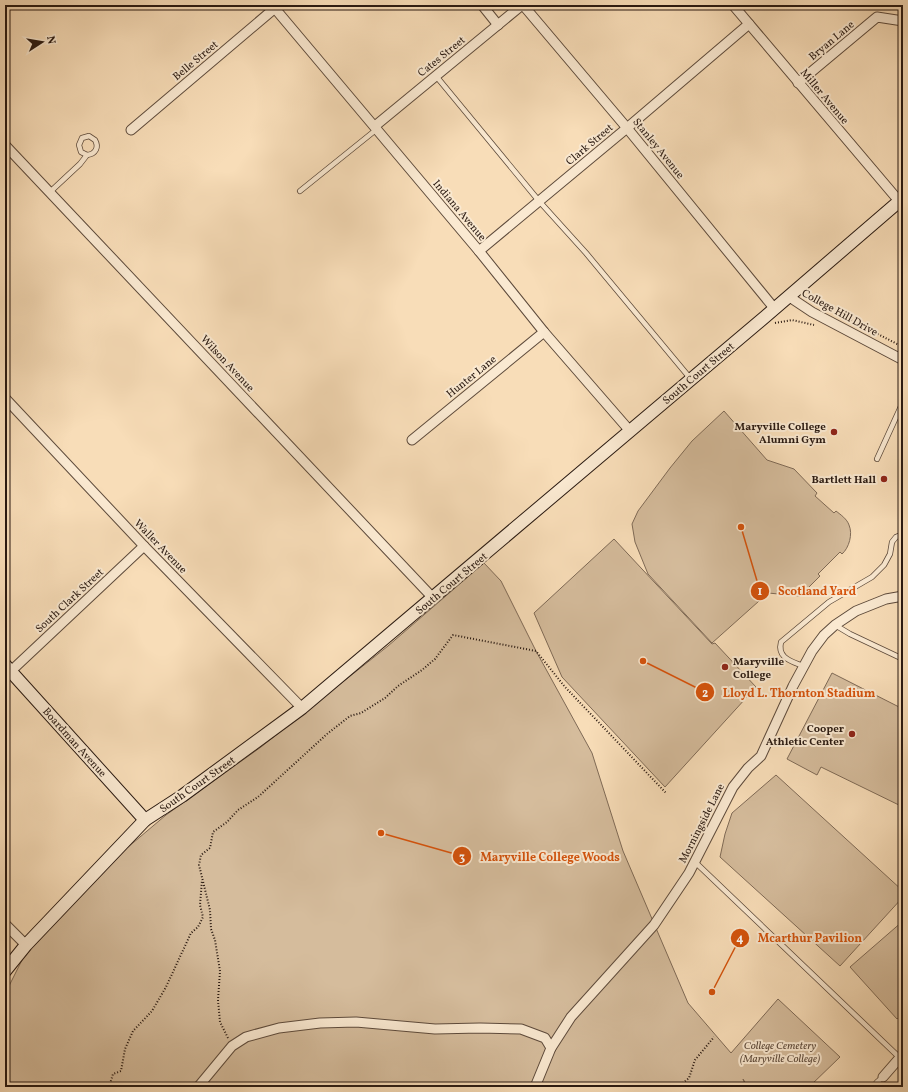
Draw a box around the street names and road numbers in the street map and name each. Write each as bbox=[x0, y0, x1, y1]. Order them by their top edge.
street label: Bryan Lane bbox=[806, 18, 858, 65]
street label: Cates Street bbox=[415, 33, 469, 81]
street label: Belle Street bbox=[170, 38, 222, 85]
street label: Miller Avenue bbox=[796, 66, 851, 128]
street label: Stanley Avenue bbox=[629, 115, 687, 182]
street label: Clark Street bbox=[563, 121, 617, 169]
street label: Indiana Avenue bbox=[429, 177, 489, 245]
street label: College Hill Drive bbox=[798, 286, 880, 340]
street label: Wilson Avenue bbox=[197, 332, 257, 396]
street label: South Court Street bbox=[660, 340, 738, 409]
street label: Hunter Lane bbox=[444, 352, 500, 402]
street label: Waller Avenue bbox=[130, 517, 190, 578]
street label: South Court Street bbox=[413, 550, 491, 619]
street label: South Clark Street bbox=[33, 565, 108, 637]
street label: Boardman Avenue bbox=[39, 705, 109, 781]
street label: South Court Street bbox=[157, 753, 239, 817]
street label: Morningside Lane bbox=[676, 781, 729, 866]

